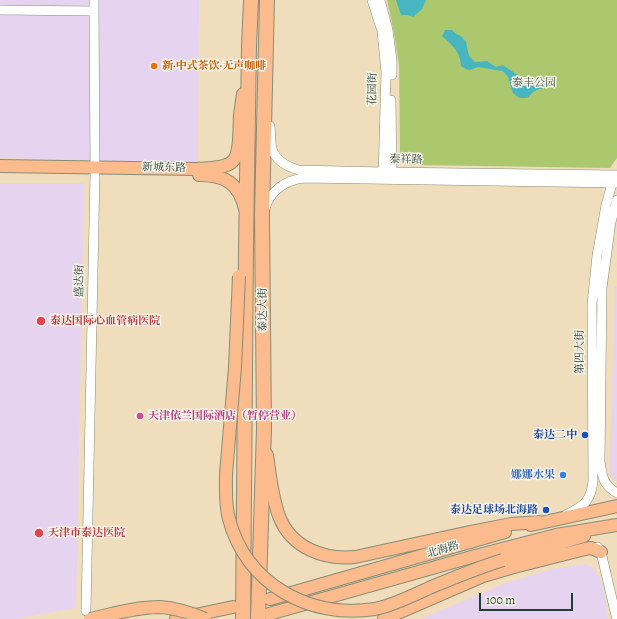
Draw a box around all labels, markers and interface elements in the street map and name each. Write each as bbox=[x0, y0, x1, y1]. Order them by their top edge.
place label: 新·中式茶饮·无声咖啡 bbox=[162, 59, 266, 73]
marker: 新·中式茶饮·无声咖啡 bbox=[149, 61, 159, 71]
street label: 花园街 bbox=[366, 72, 380, 106]
park label: 泰丰公园 bbox=[512, 76, 556, 90]
street label: 泰祥路 bbox=[389, 153, 423, 167]
street label: 新城东路 bbox=[142, 161, 186, 175]
street label: 盛达街 bbox=[73, 264, 87, 298]
street label: 泰达大街 bbox=[256, 288, 270, 332]
place label: 泰达国际心血管病医院 bbox=[50, 314, 160, 328]
marker: 泰达国际心血管病医院 bbox=[35, 315, 47, 327]
street label: 第四大街 bbox=[573, 330, 587, 374]
place label: 天津依兰国际酒店（暂停营业） bbox=[148, 409, 302, 423]
marker: 天津依兰国际酒店（暂停营业） bbox=[135, 411, 145, 421]
place label: 泰达二中 bbox=[533, 428, 577, 442]
marker: 泰达二中 bbox=[580, 430, 590, 440]
place label: 娜娜水果 bbox=[511, 468, 555, 482]
marker: 娜娜水果 bbox=[558, 470, 568, 480]
place label: 泰达足球场北海路 bbox=[450, 503, 538, 517]
marker: 泰达足球场北海路 bbox=[541, 505, 551, 515]
place label: 天津市泰达医院 bbox=[48, 526, 125, 540]
marker: 天津市泰达医院 bbox=[33, 527, 45, 539]
street label: 北海路 bbox=[425, 539, 461, 561]
scale bar bbox=[481, 585, 575, 611]
text: 100 m bbox=[486, 592, 515, 608]

